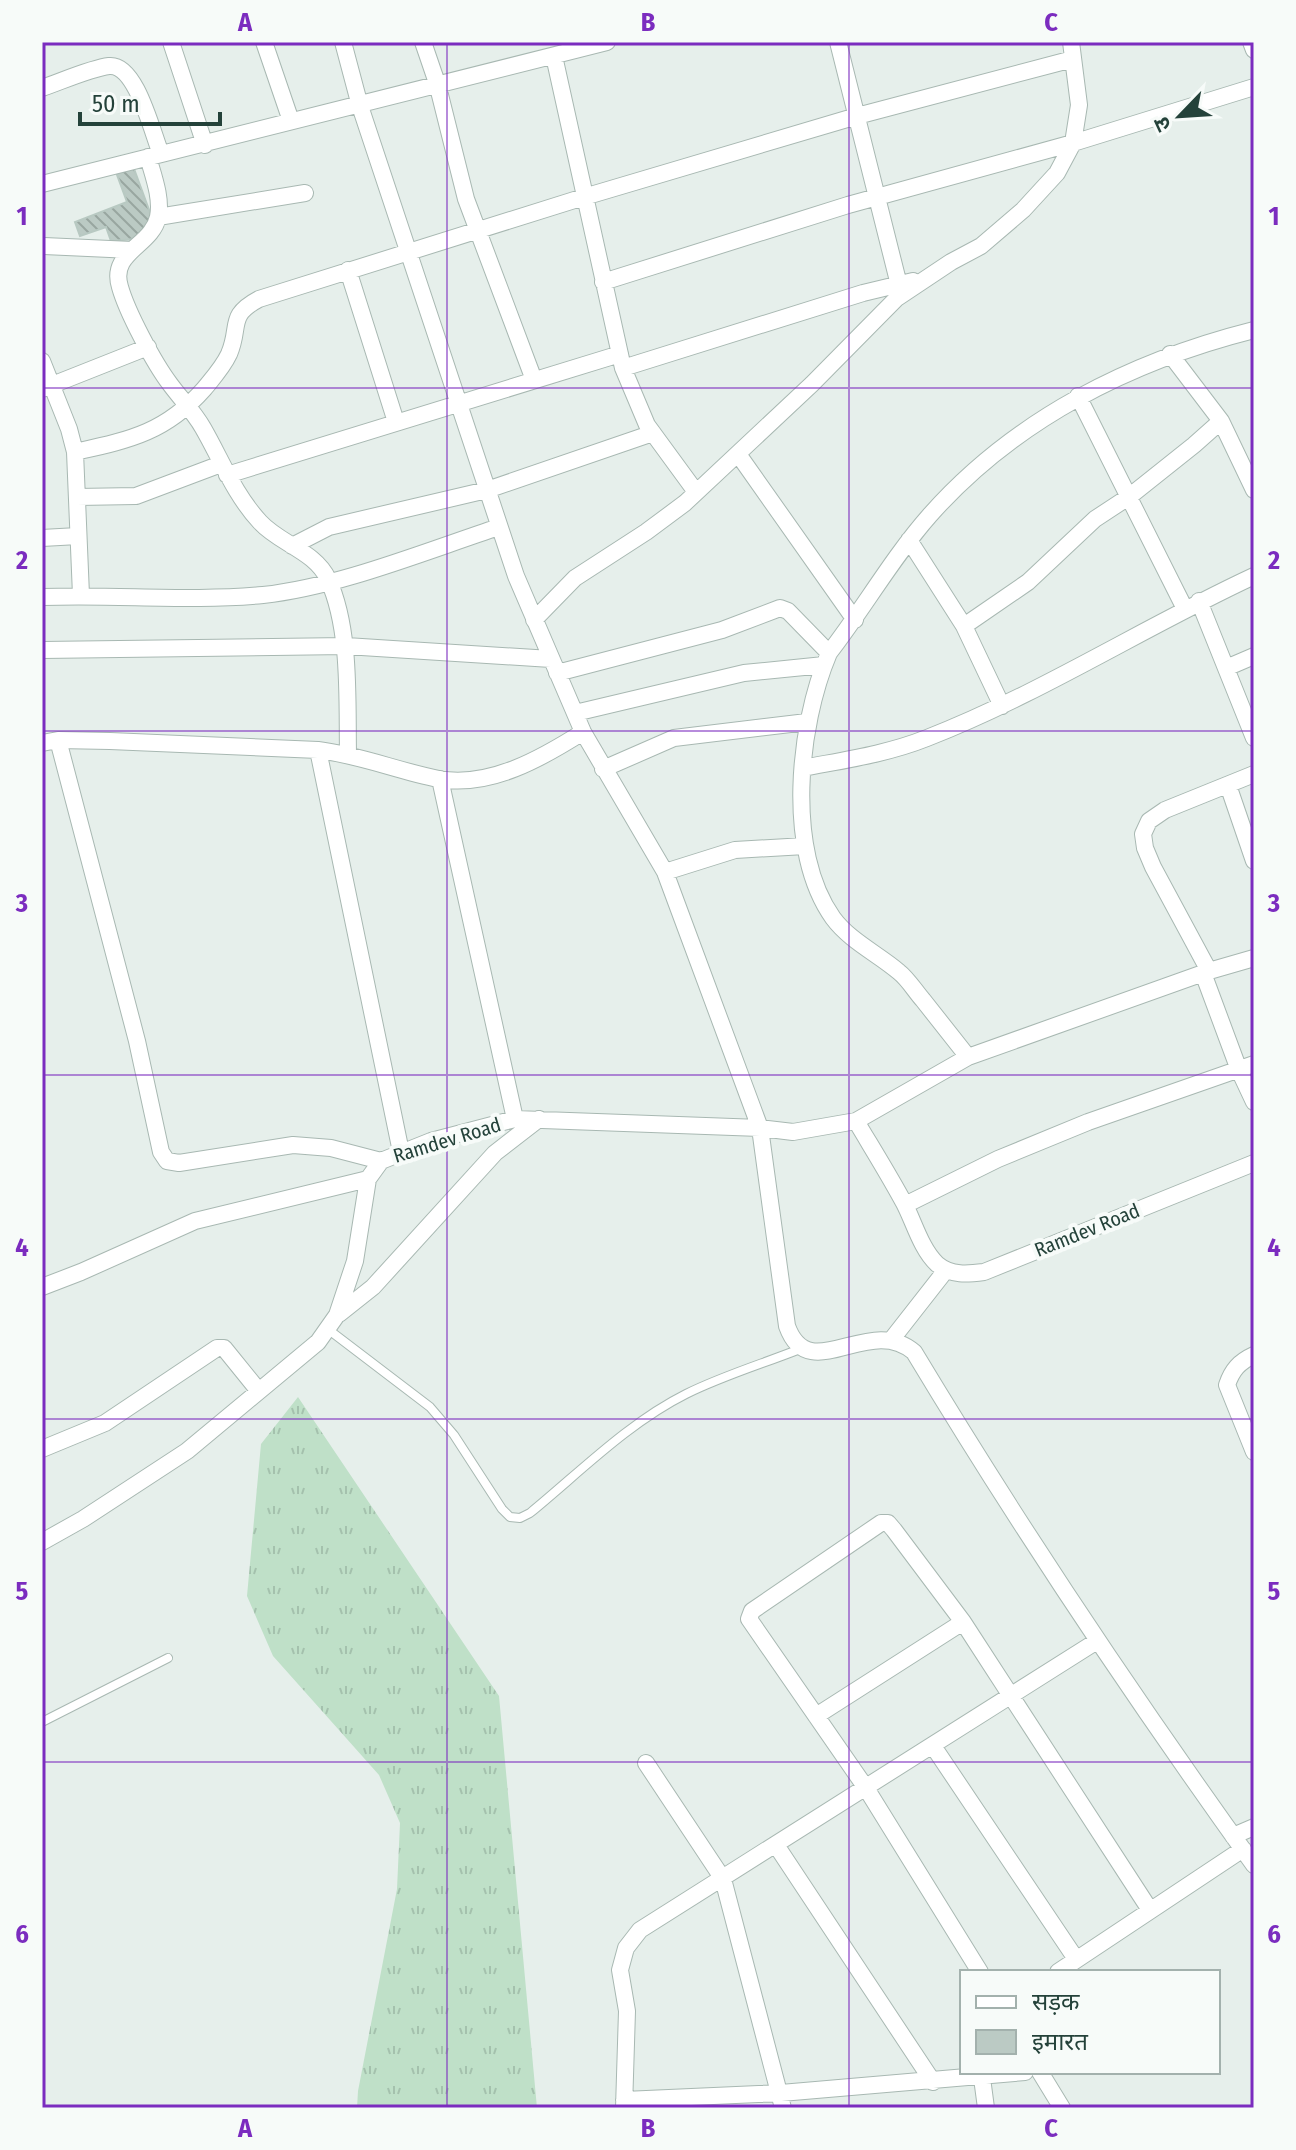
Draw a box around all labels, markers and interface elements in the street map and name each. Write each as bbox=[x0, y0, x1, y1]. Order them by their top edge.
text: A bbox=[237, 7, 253, 38]
text: B bbox=[641, 7, 656, 38]
text: C bbox=[1044, 7, 1058, 38]
scale bar bbox=[80, 76, 220, 126]
north arrow bbox=[1140, 76, 1220, 156]
text: 50 m bbox=[92, 90, 140, 118]
text: उ bbox=[1147, 112, 1177, 136]
text: 1 bbox=[17, 201, 28, 232]
text: 1 bbox=[1269, 201, 1280, 232]
text: 2 bbox=[15, 545, 28, 576]
text: 2 bbox=[1267, 545, 1280, 576]
text: 3 bbox=[15, 888, 28, 919]
text: 3 bbox=[1267, 888, 1280, 919]
street label: Ramdev Road bbox=[390, 1112, 504, 1168]
street label: Ramdev Road bbox=[1031, 1198, 1143, 1262]
text: 4 bbox=[15, 1232, 29, 1263]
text: 4 bbox=[1267, 1232, 1281, 1263]
text: 5 bbox=[16, 1576, 29, 1607]
text: 5 bbox=[1268, 1576, 1281, 1607]
text: 6 bbox=[15, 1919, 29, 1950]
text: 6 bbox=[1267, 1919, 1281, 1950]
legend bbox=[960, 1970, 1220, 2074]
text: सड़क bbox=[1032, 1988, 1080, 2016]
text: इमारत bbox=[1032, 2028, 1089, 2056]
text: A bbox=[237, 2113, 253, 2144]
text: B bbox=[641, 2113, 656, 2144]
text: C bbox=[1044, 2113, 1058, 2144]

